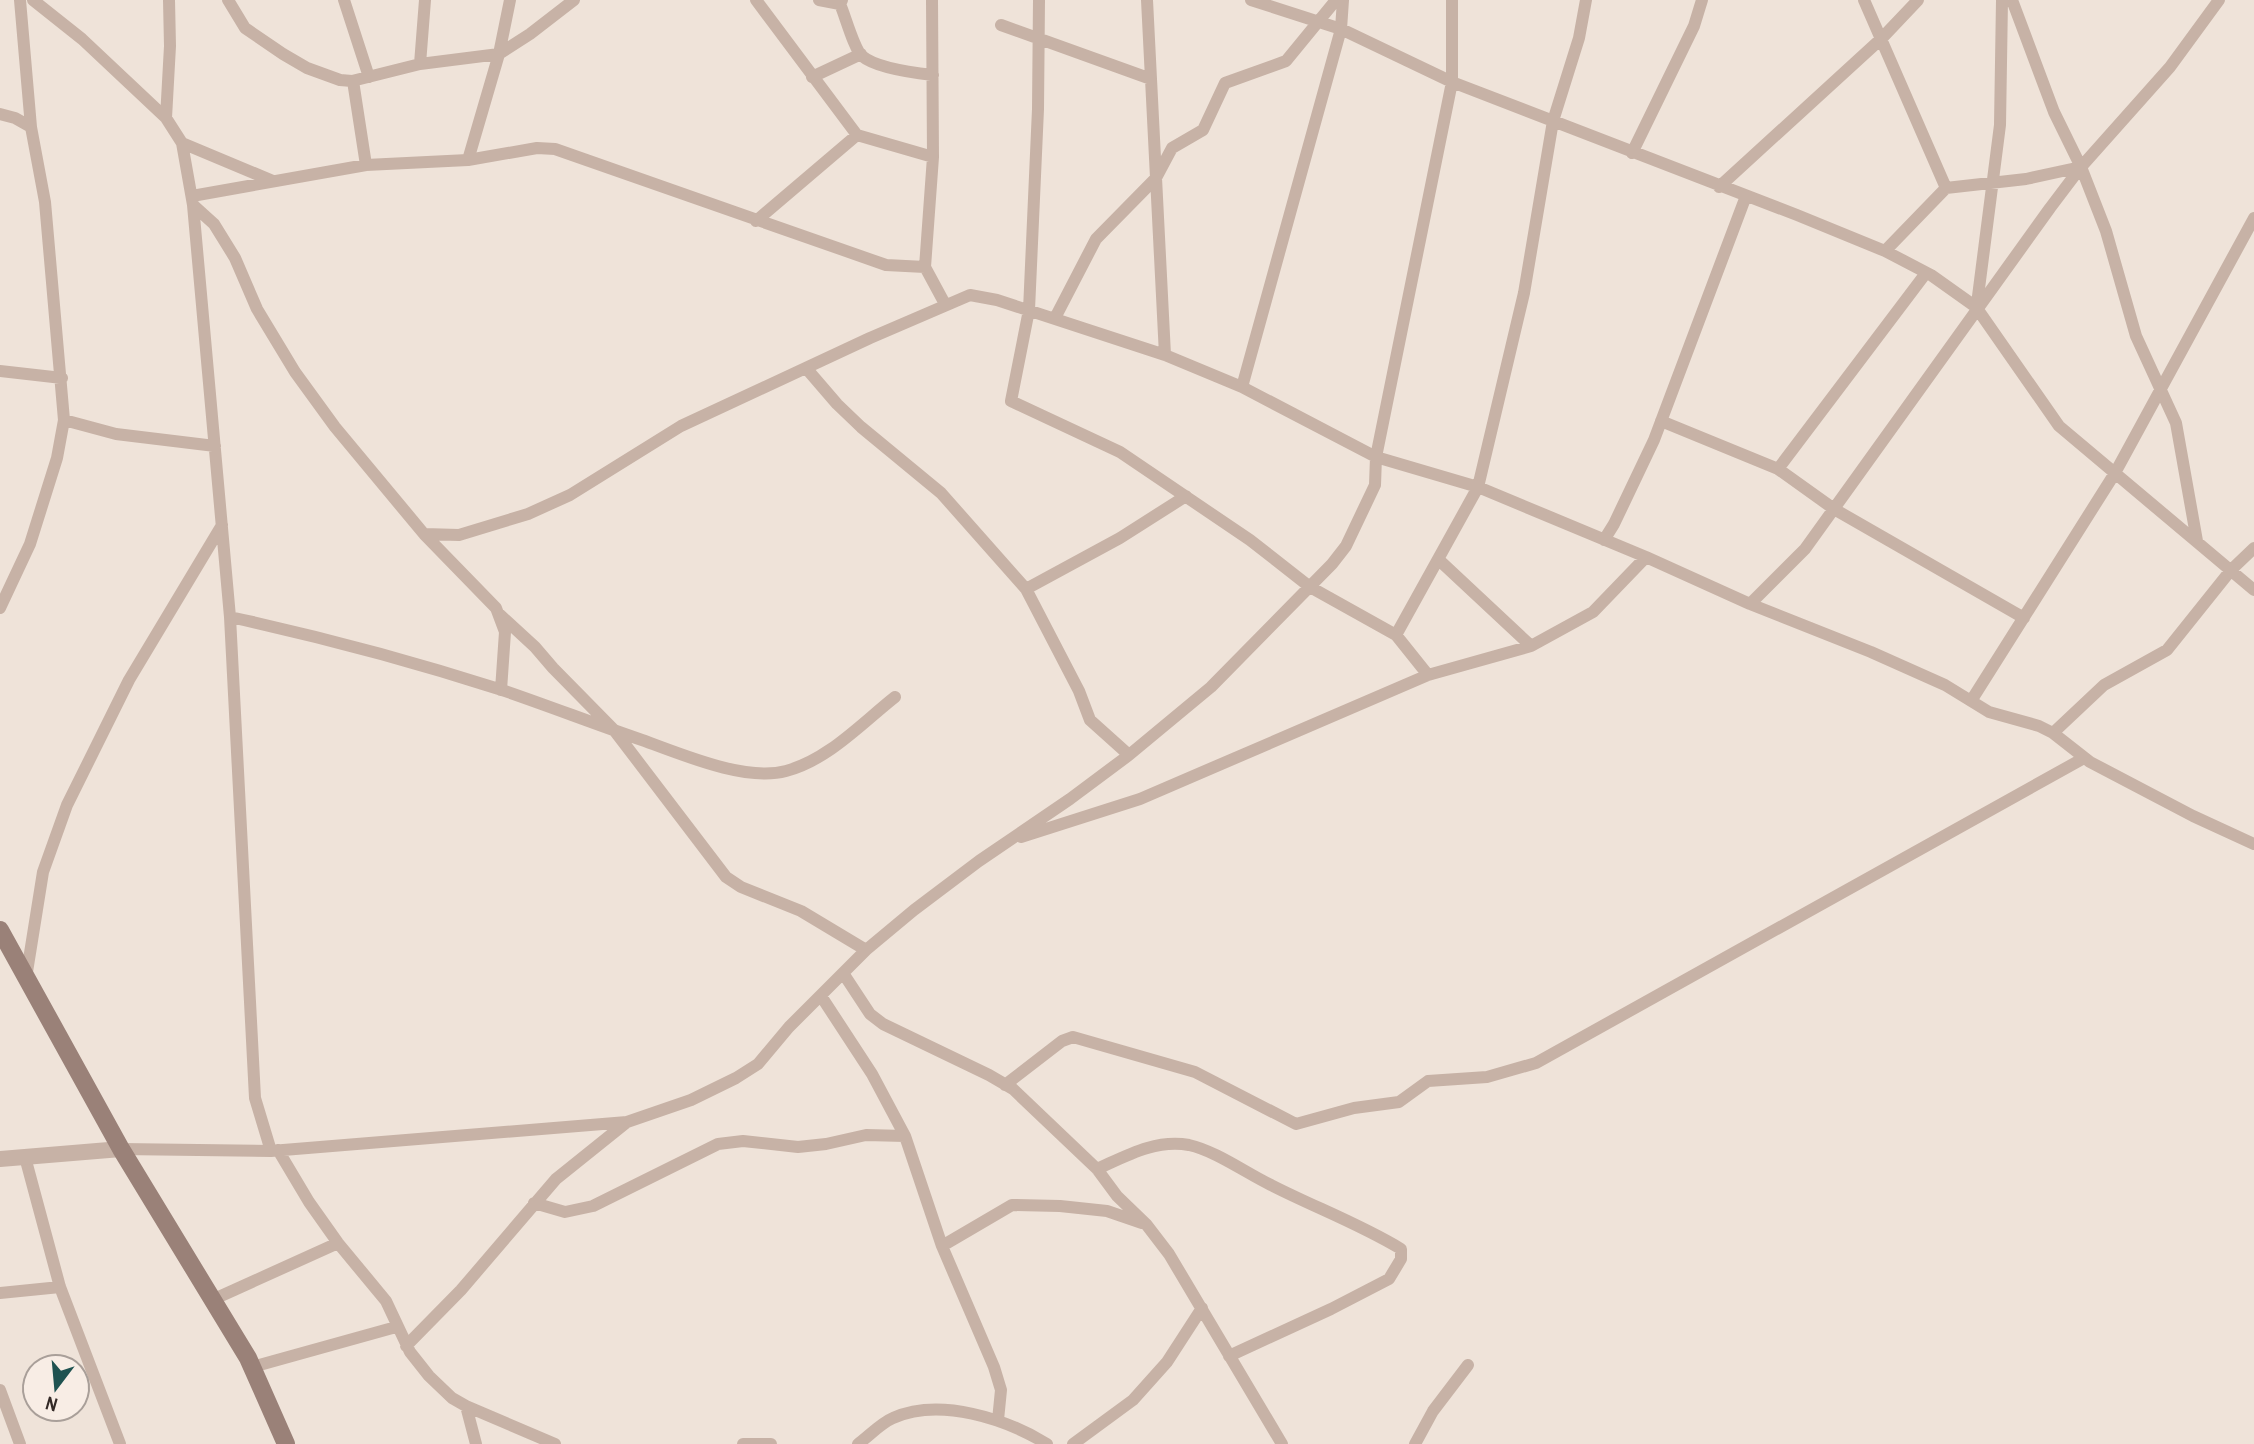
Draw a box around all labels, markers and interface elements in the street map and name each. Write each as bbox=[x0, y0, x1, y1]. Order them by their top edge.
north arrow bbox=[21, 1353, 91, 1423]
text: N bbox=[42, 1390, 60, 1418]

